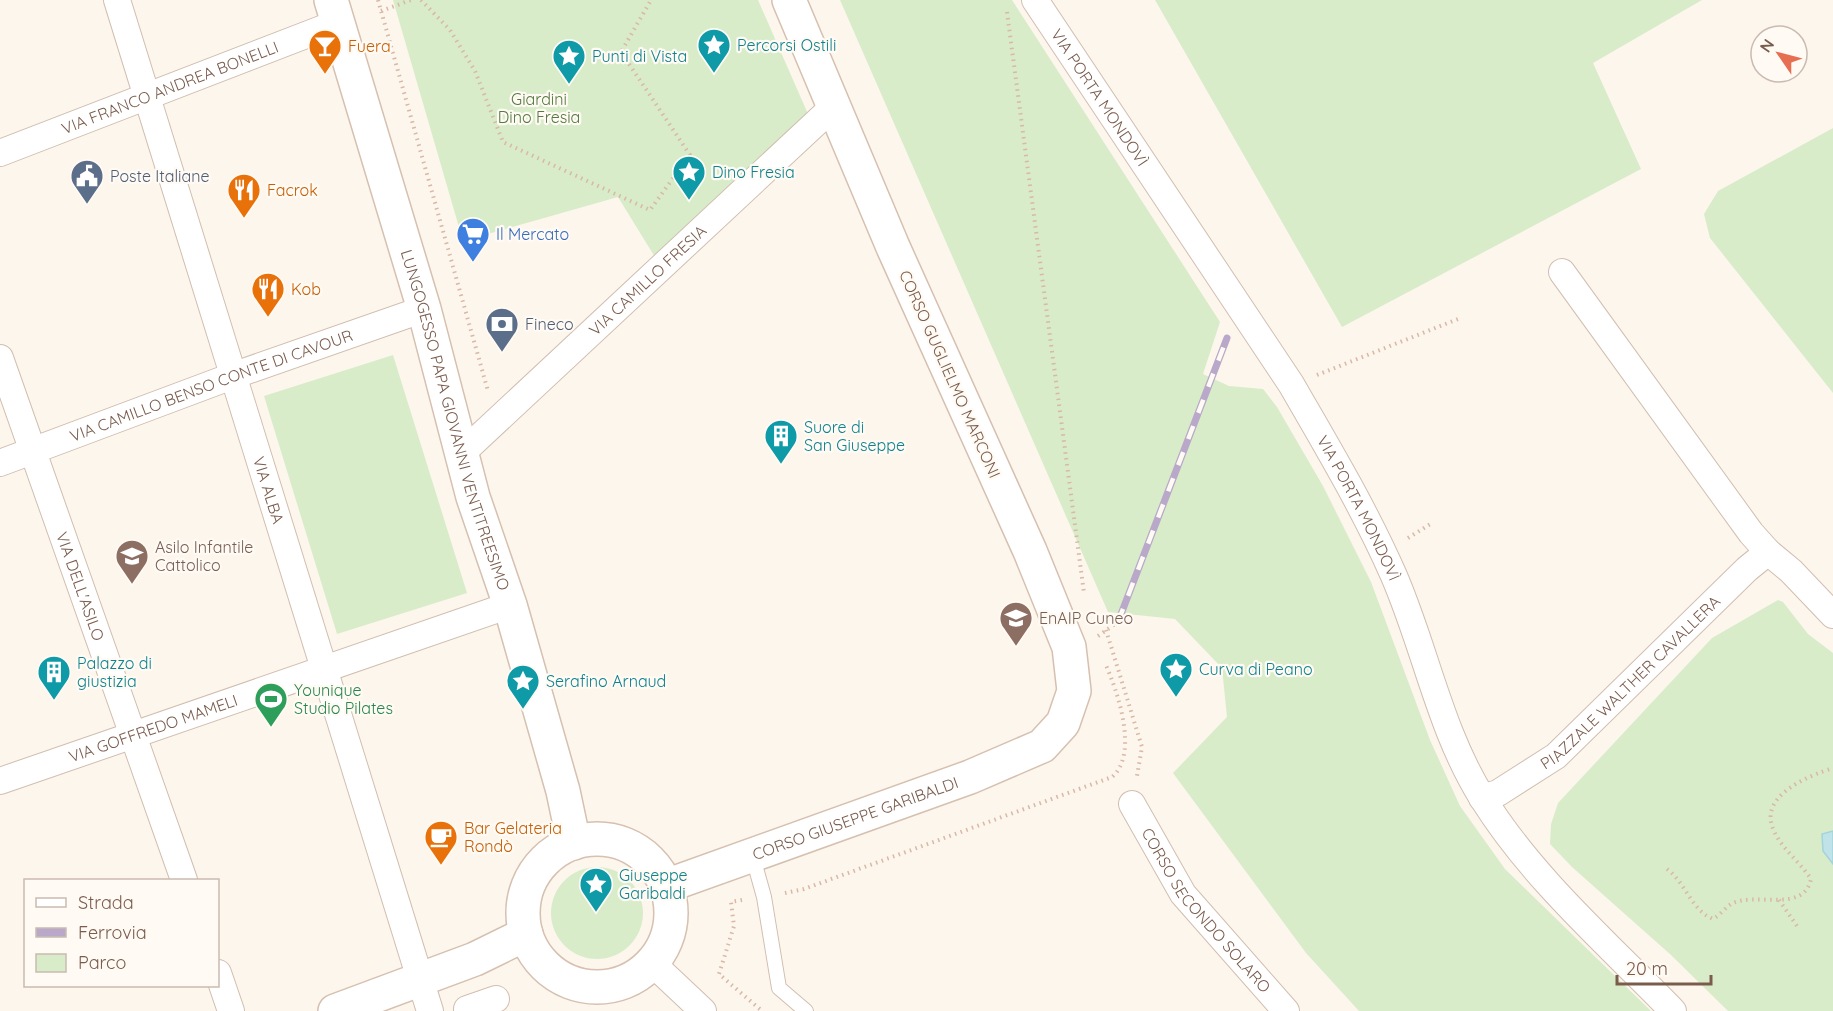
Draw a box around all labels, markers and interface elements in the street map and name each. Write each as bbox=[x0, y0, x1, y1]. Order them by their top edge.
north arrow bbox=[1749, 24, 1809, 84]
street label: VIA PORTA MONDOVÌ bbox=[1047, 25, 1153, 170]
place icon: Percorsi Ostili bbox=[696, 27, 732, 74]
bar icon: Fuera bbox=[307, 28, 343, 75]
place label: Percorsi Ostili bbox=[737, 35, 836, 55]
text: N bbox=[1755, 35, 1778, 56]
place label: Fuera bbox=[348, 36, 391, 56]
street label: VIA FRANCO ANDREA BONELLI bbox=[59, 37, 281, 138]
place icon: Punti di Vista bbox=[551, 38, 587, 85]
place label: Punti di Vista bbox=[592, 46, 687, 66]
park label: Giardini Dino Fresia bbox=[498, 89, 580, 127]
place icon: Dino Fresia bbox=[671, 154, 707, 201]
public building icon: Poste Italiane bbox=[69, 158, 105, 205]
place label: Dino Fresia bbox=[712, 162, 795, 182]
place label: Poste Italiane bbox=[110, 166, 210, 186]
restaurant icon: Facrok bbox=[226, 172, 262, 219]
place label: Facrok bbox=[267, 180, 318, 200]
supermarket icon: Il Mercato bbox=[455, 216, 491, 263]
street label: VIA CAMILLO FRESIA bbox=[585, 220, 710, 340]
place label: Il Mercato bbox=[496, 224, 569, 244]
street label: LUNGOGESSO PAPA GIOVANNI VENTITREESIMO bbox=[397, 247, 514, 593]
street label: CORSO GUGLIELMO MARCONI bbox=[895, 267, 1005, 481]
restaurant icon: Kob bbox=[250, 271, 286, 318]
place label: Kob bbox=[291, 279, 321, 299]
bank icon: Fineco bbox=[484, 306, 520, 353]
place label: Fineco bbox=[525, 314, 574, 334]
street label: VIA CAMILLO BENSO CONTE DI CAVOUR bbox=[67, 325, 355, 446]
place label: Suore di San Giuseppe bbox=[804, 417, 905, 455]
building icon: Suore di San Giuseppe bbox=[763, 418, 799, 465]
street label: VIA PORTA MONDOVÌ bbox=[1313, 432, 1405, 583]
street label: VIA ALBA bbox=[249, 454, 288, 526]
street label: VIA DELL'ASILO bbox=[52, 529, 109, 643]
place label: Asilo Infantile Cattolico bbox=[155, 537, 253, 575]
school or university icon: Asilo Infantile Cattolico bbox=[114, 538, 150, 585]
street label: PIAZZALE WALTHER CAVALLERA bbox=[1537, 591, 1724, 773]
school or university icon: EnAIP Cuneo bbox=[998, 600, 1034, 647]
place label: EnAIP Cuneo bbox=[1039, 608, 1133, 628]
place icon: Curva di Peano bbox=[1158, 651, 1194, 698]
place label: Palazzo di giustizia bbox=[77, 653, 152, 691]
building icon: Palazzo di giustizia bbox=[36, 654, 72, 701]
place label: Curva di Peano bbox=[1199, 659, 1313, 679]
place icon: Serafino Arnaud bbox=[505, 663, 541, 710]
place label: Serafino Arnaud bbox=[546, 671, 666, 691]
place label: Younique Studio Pilates bbox=[294, 680, 393, 718]
sports icon: Younique Studio Pilates bbox=[253, 681, 289, 728]
street label: VIA GOFFREDO MAMELI bbox=[66, 690, 240, 767]
street label: CORSO GIUSEPPE GARIBALDI bbox=[750, 772, 961, 864]
place label: Bar Gelateria Rondò bbox=[464, 818, 562, 856]
cafe icon: Bar Gelateria Rondò bbox=[423, 819, 459, 866]
street label: CORSO SECONDO SOLARO bbox=[1137, 824, 1275, 997]
place label: Giuseppe Garibaldi bbox=[619, 865, 688, 903]
place icon: Giuseppe Garibaldi bbox=[578, 866, 614, 913]
legend bbox=[24, 879, 219, 987]
text: Strada bbox=[78, 891, 134, 914]
text: Ferrovia bbox=[78, 921, 147, 944]
scale bar bbox=[1617, 948, 1712, 986]
text: Parco bbox=[78, 951, 126, 974]
text: 20 m bbox=[1626, 957, 1668, 980]

